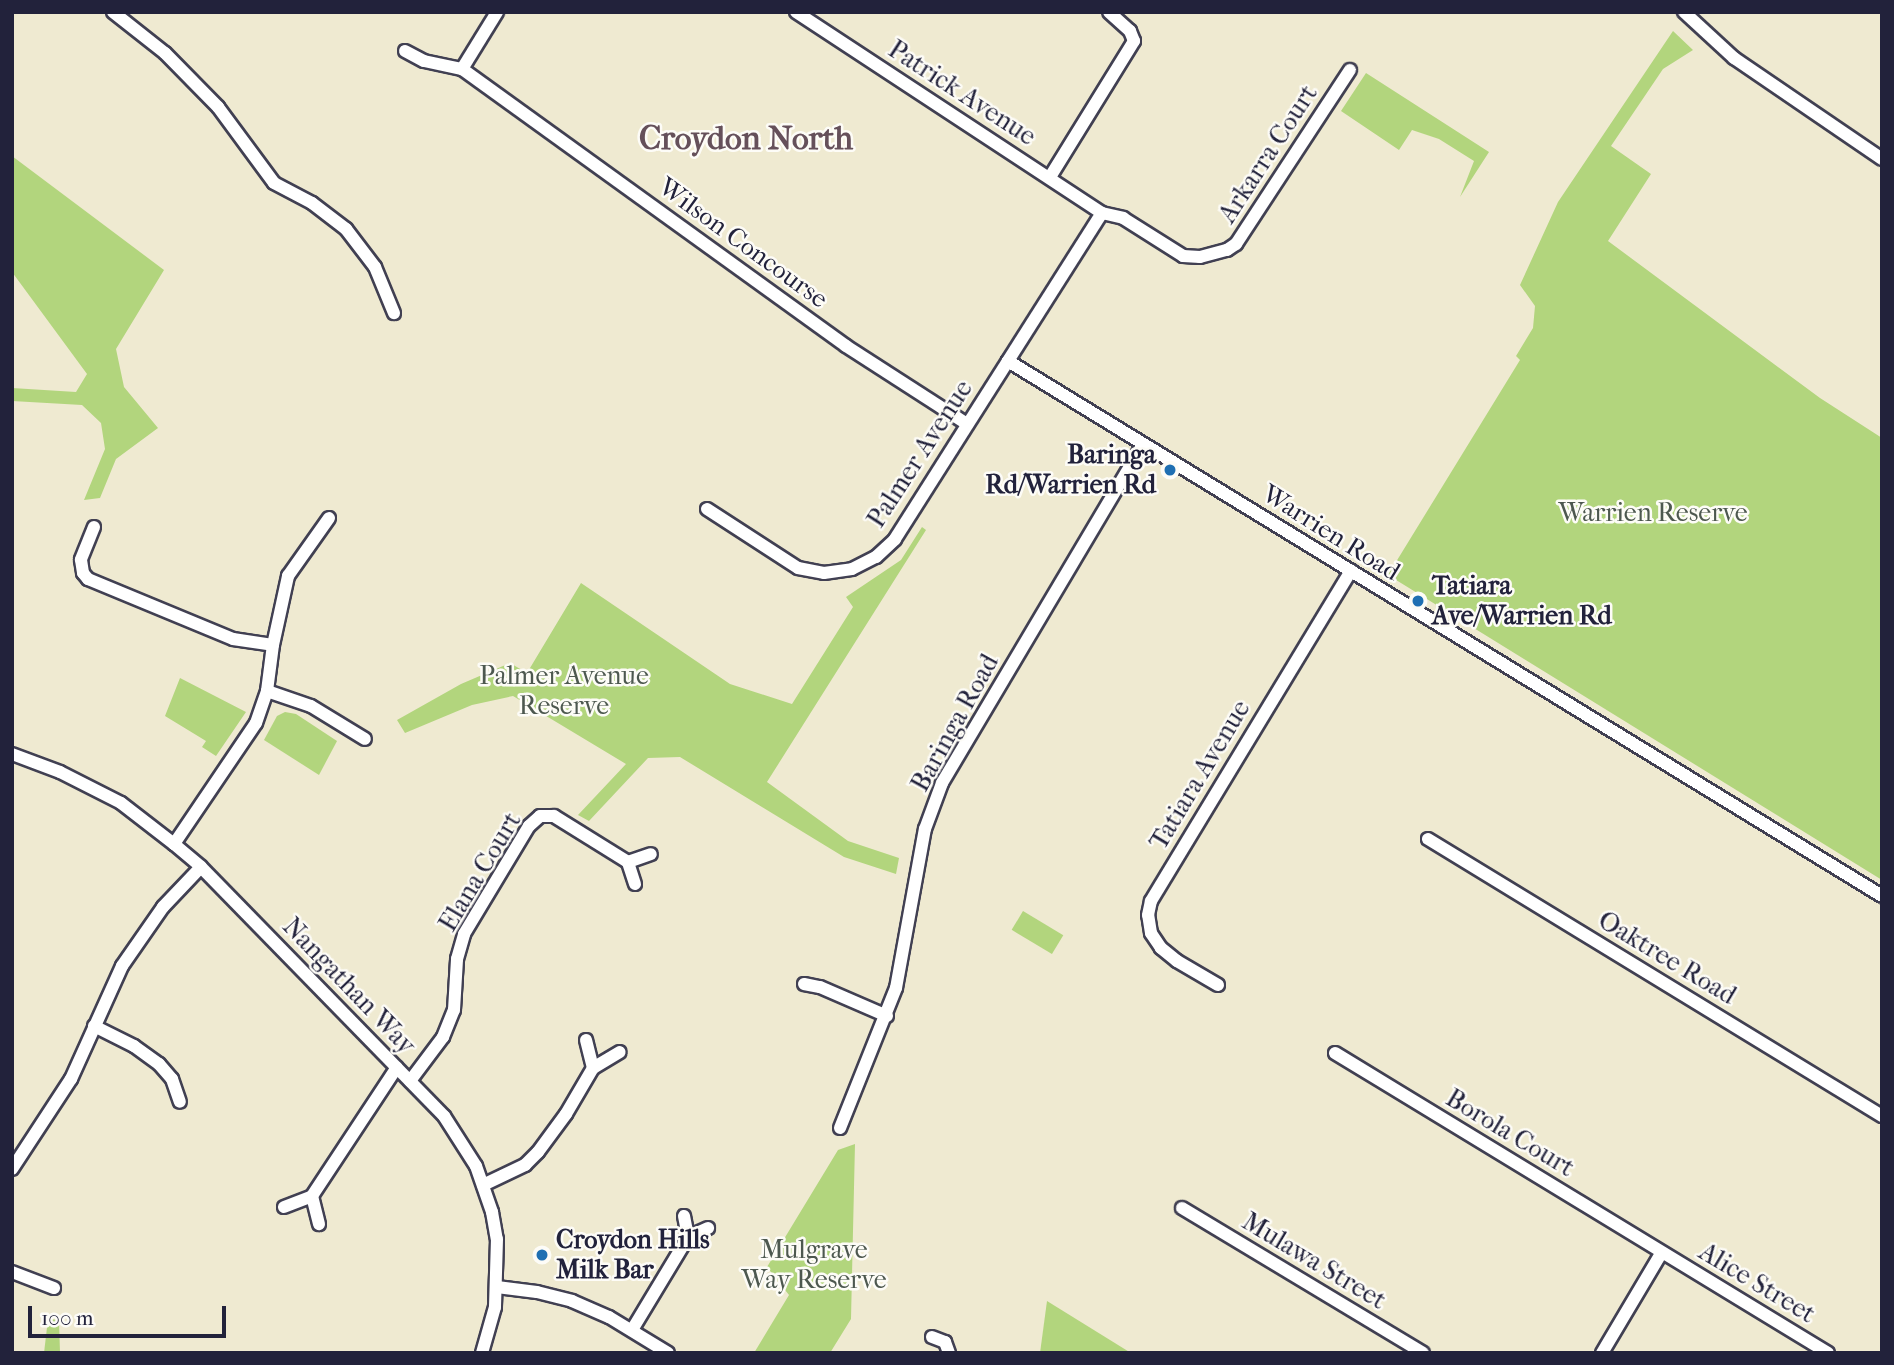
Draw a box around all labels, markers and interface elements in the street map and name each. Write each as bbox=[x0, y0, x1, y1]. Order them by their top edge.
street label: Patrick Avenue bbox=[882, 34, 1042, 152]
street label: Arkarra Court bbox=[1212, 79, 1324, 229]
district label: Croydon North bbox=[639, 119, 853, 159]
street label: Wilson Concourse bbox=[652, 171, 834, 315]
street label: Palmer Avenue bbox=[861, 374, 979, 534]
place label: Baringa Rd/Warrien Rd bbox=[985, 439, 1156, 500]
marker: Baringa Rd/Warrien Rd bbox=[1162, 462, 1178, 478]
street label: Warrien Road bbox=[1256, 478, 1406, 588]
park label: Warrien Reserve bbox=[1558, 497, 1748, 529]
place label: Tatiara Ave/Warrien Rd bbox=[1432, 570, 1612, 632]
marker: Tatiara Ave/Warrien Rd bbox=[1410, 593, 1426, 609]
street label: Baringa Road bbox=[904, 649, 1006, 797]
park label: Palmer Avenue Reserve bbox=[479, 660, 649, 722]
street label: Tatiara Avenue bbox=[1143, 695, 1257, 855]
street label: Elana Court bbox=[432, 807, 528, 937]
street label: Oaktree Road bbox=[1592, 905, 1742, 1011]
street label: Nangathan Way bbox=[276, 911, 422, 1061]
street label: Borola Court bbox=[1440, 1082, 1580, 1184]
street label: Mulawa Street bbox=[1236, 1206, 1392, 1316]
place label: Croydon Hills Milk Bar bbox=[556, 1224, 710, 1286]
park label: Mulgrave Way Reserve bbox=[741, 1234, 887, 1296]
street label: Alice Street bbox=[1693, 1236, 1821, 1330]
marker: Croydon Hills Milk Bar bbox=[534, 1247, 550, 1263]
scale bar bbox=[32, 1292, 229, 1336]
text: 100 m bbox=[41, 1306, 94, 1330]

